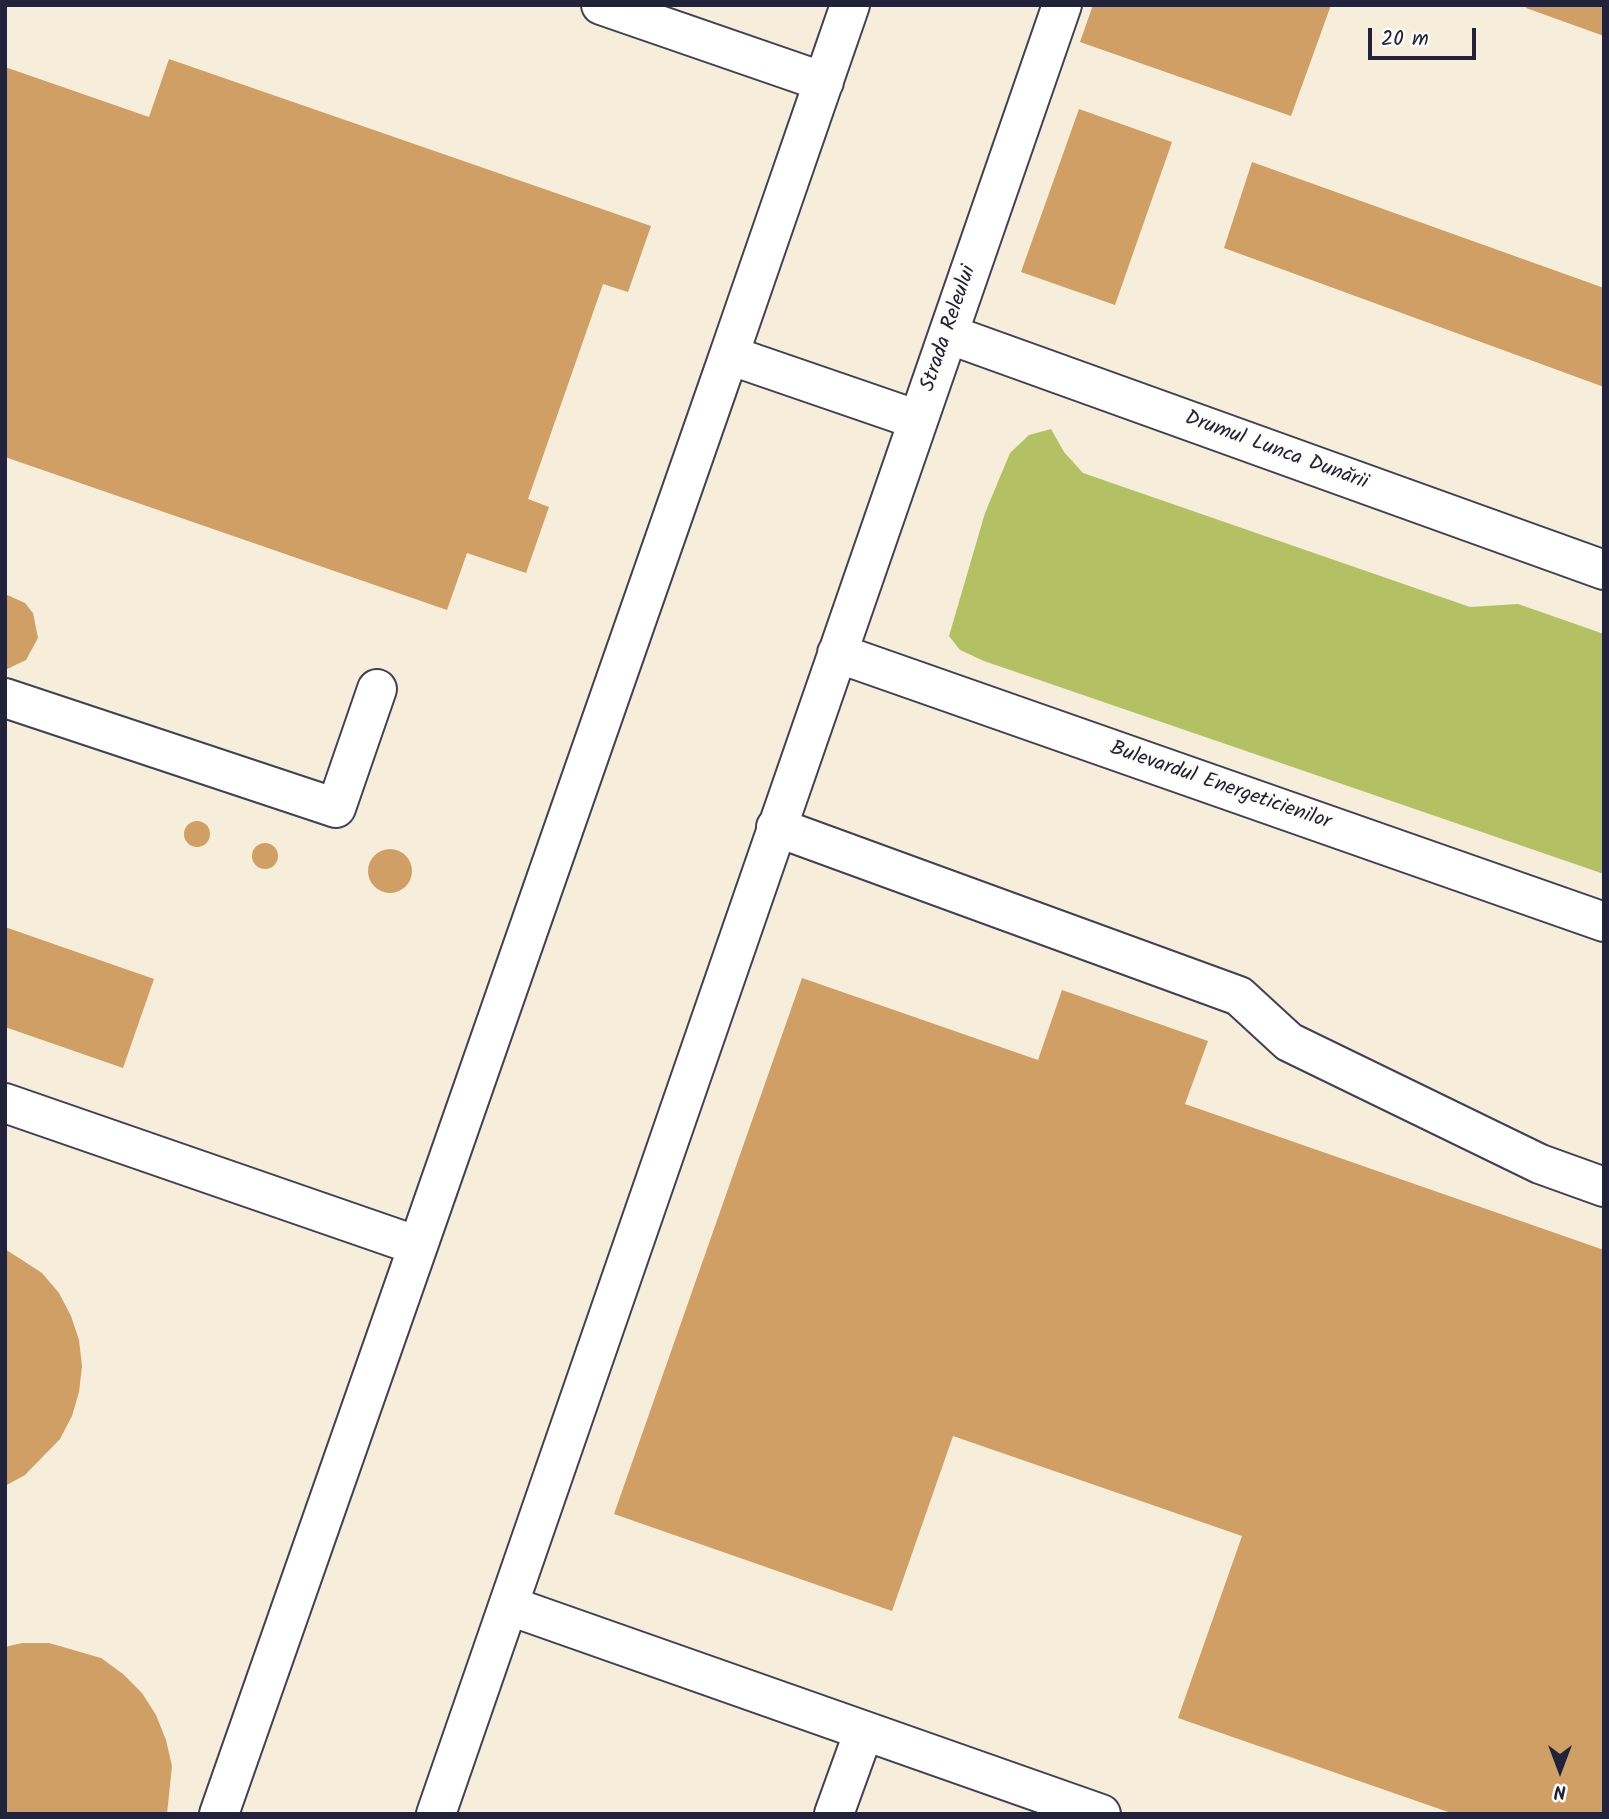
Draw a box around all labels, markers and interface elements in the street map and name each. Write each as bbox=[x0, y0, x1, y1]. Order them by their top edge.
scale bar bbox=[1371, 14, 1480, 58]
text: 20 m bbox=[1381, 23, 1429, 56]
street label: Strada Releului bbox=[917, 263, 983, 395]
street label: Drumul Lunca Dunării bbox=[1181, 407, 1371, 497]
street label: Bulevardul Energeticienilor bbox=[1106, 737, 1334, 837]
north arrow bbox=[1525, 1735, 1595, 1805]
text: N bbox=[1554, 1776, 1566, 1806]

